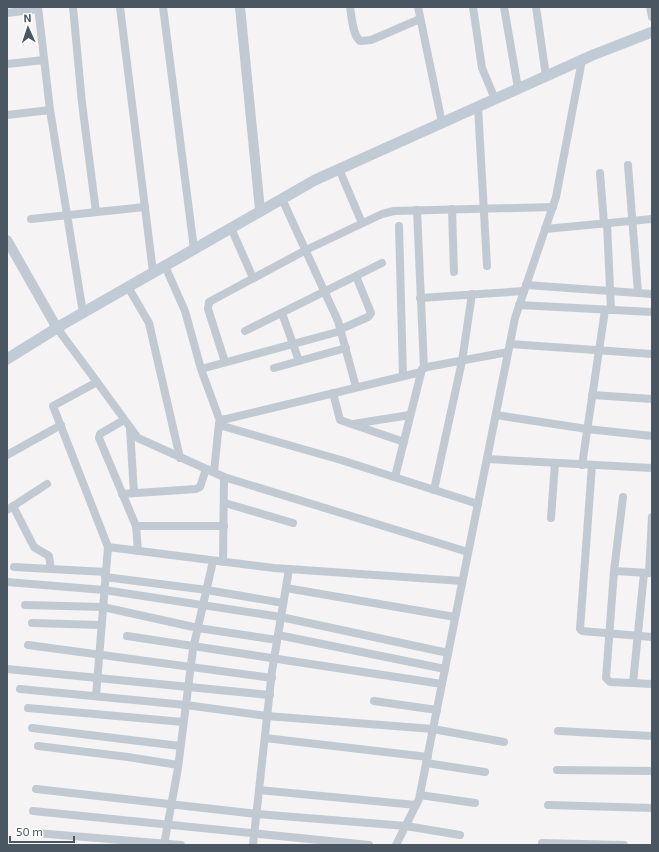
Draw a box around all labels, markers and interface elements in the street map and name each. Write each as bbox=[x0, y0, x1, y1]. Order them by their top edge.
north arrow bbox=[8, 8, 48, 48]
text: N bbox=[23, 11, 32, 24]
scale bar bbox=[10, 818, 74, 844]
text: 50 m bbox=[16, 824, 43, 838]

